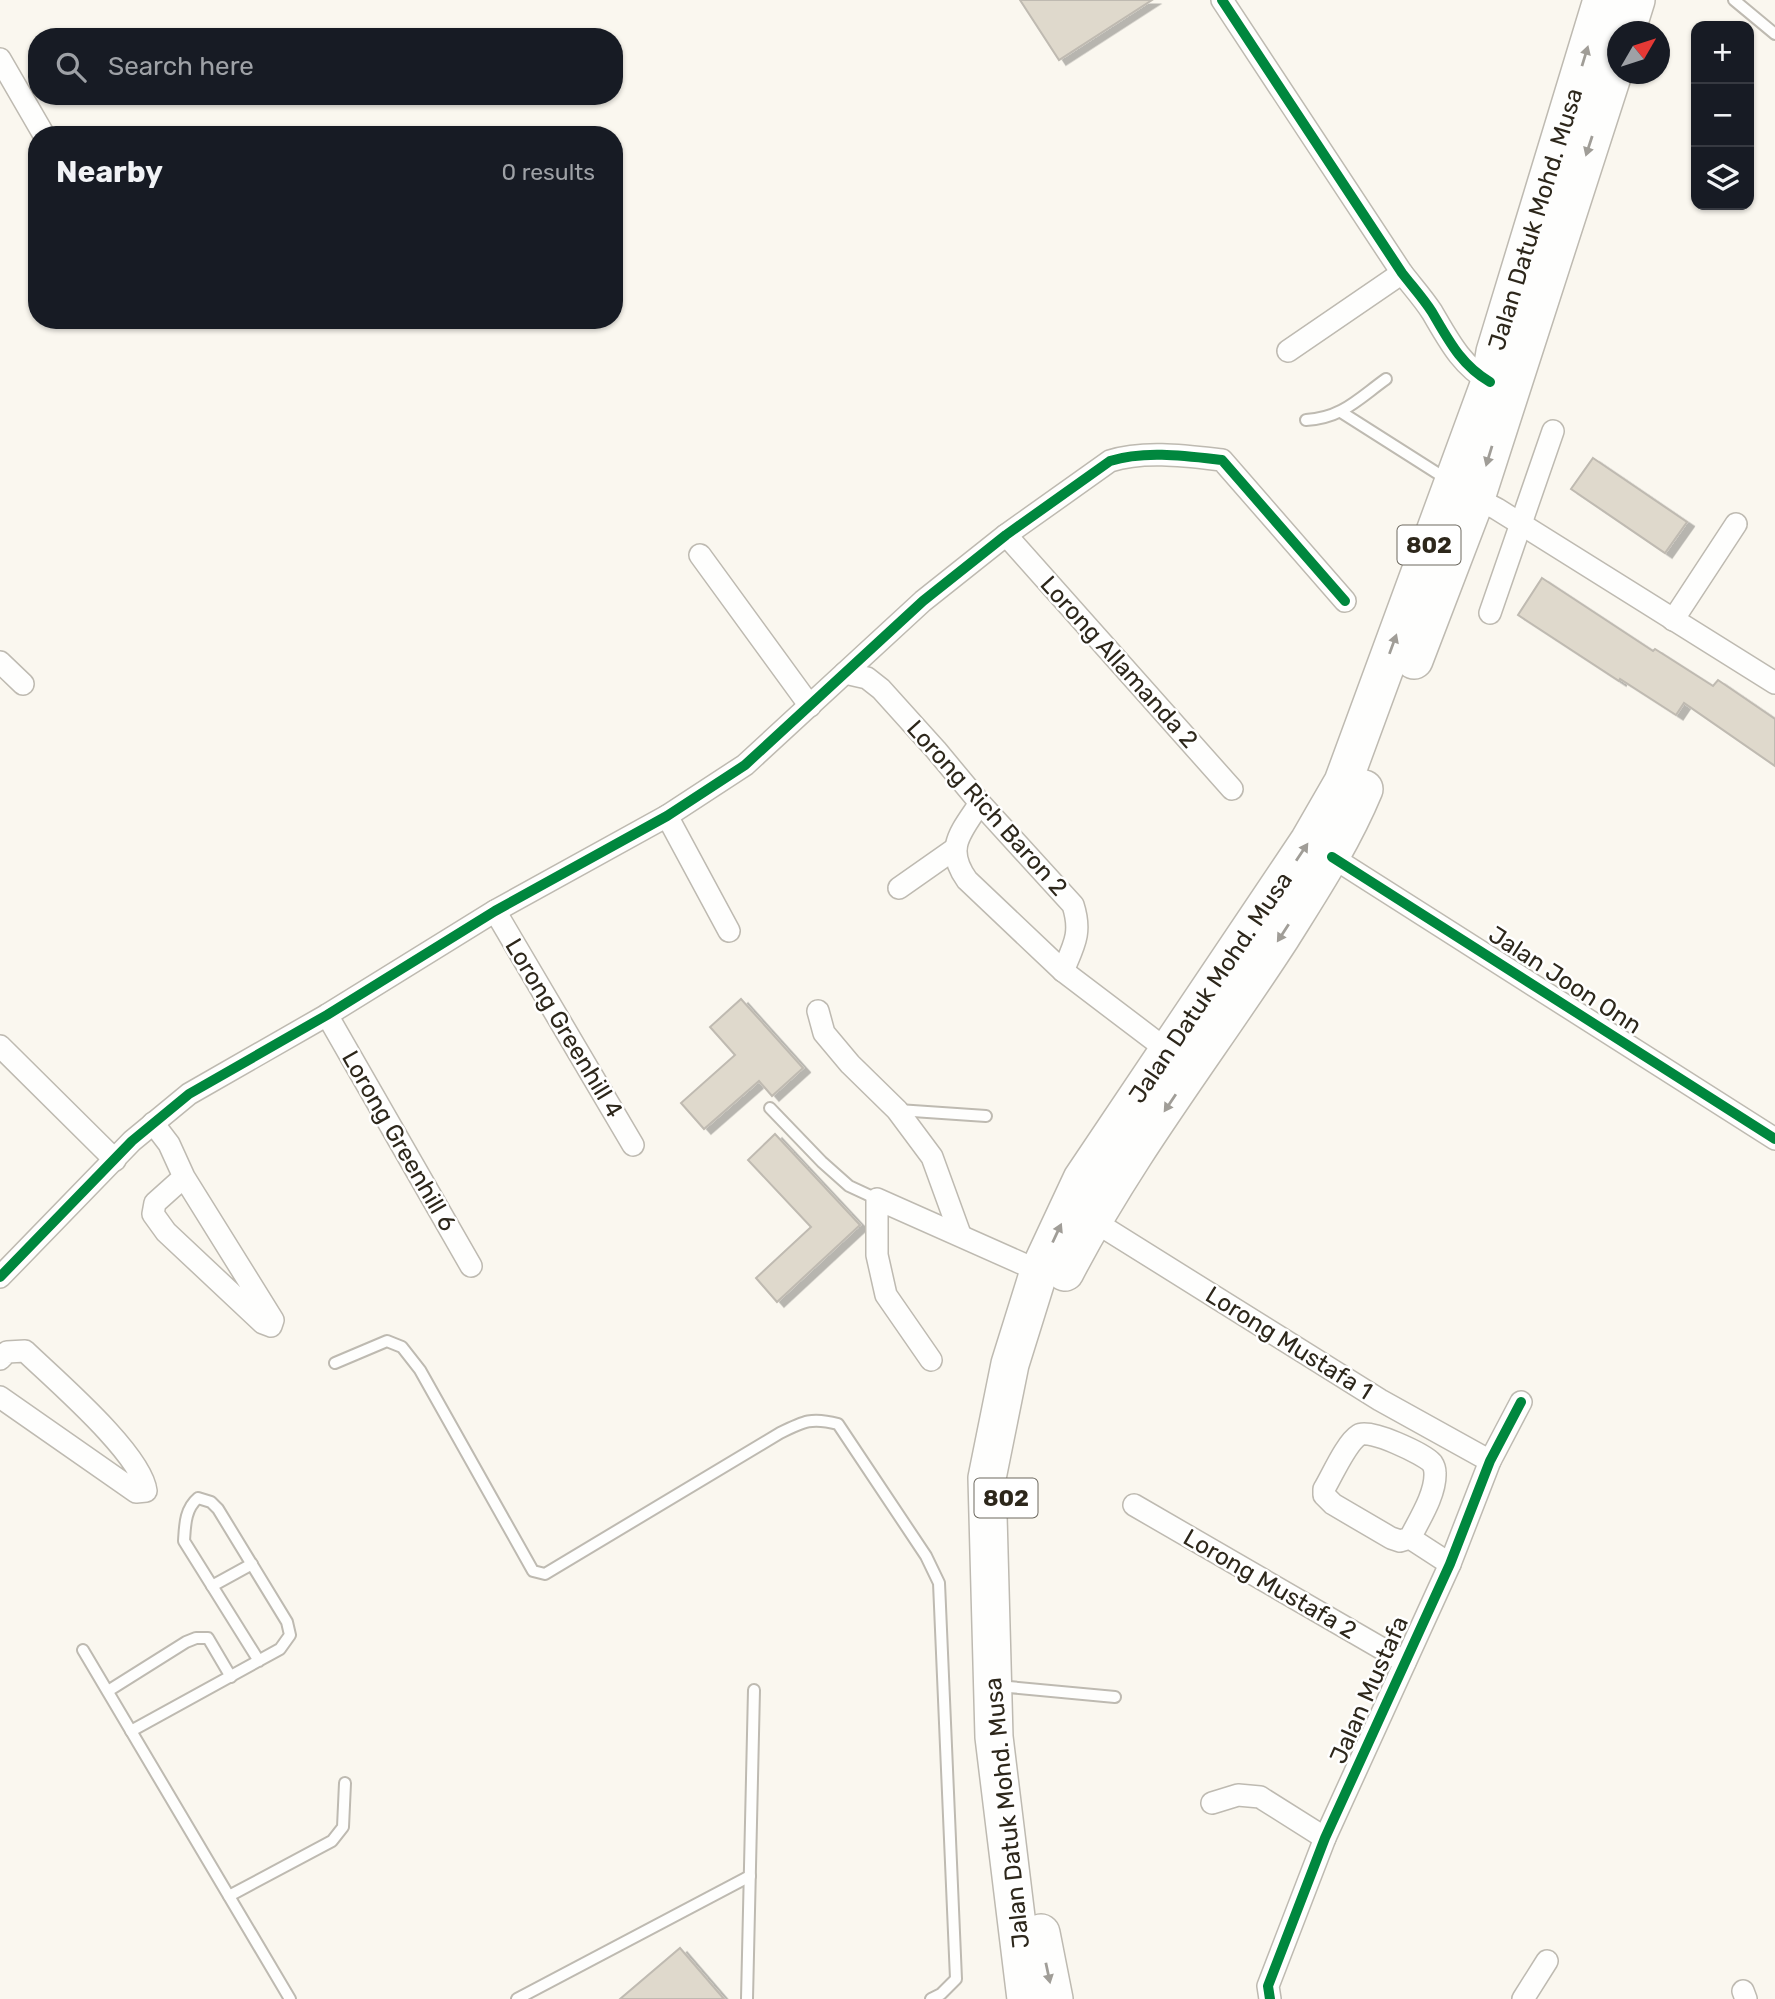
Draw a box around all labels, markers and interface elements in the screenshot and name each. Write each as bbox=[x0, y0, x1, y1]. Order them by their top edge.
north arrow bbox=[1607, 21, 1670, 84]
map controls bbox=[1691, 21, 1754, 210]
button: + bbox=[1691, 21, 1754, 84]
search box bbox=[28, 28, 623, 105]
one-way arrow bbox=[1580, 45, 1590, 66]
icon: search bbox=[52, 48, 90, 86]
text: Search here bbox=[108, 51, 254, 82]
button: − bbox=[1691, 84, 1754, 147]
street label: Jalan Datuk Mohd. Musa bbox=[1482, 85, 1588, 353]
one-way arrow bbox=[1583, 136, 1594, 157]
button: layers bbox=[1691, 147, 1754, 210]
text: Nearby bbox=[56, 154, 163, 190]
text: 0 results bbox=[501, 158, 595, 186]
one-way arrow bbox=[1483, 445, 1493, 466]
road number: 802 bbox=[1398, 526, 1460, 565]
street label: Lorong Allamanda 2 bbox=[1035, 570, 1203, 754]
one-way arrow bbox=[1388, 634, 1399, 655]
street label: Lorong Rich Baron 2 bbox=[901, 715, 1073, 901]
one-way arrow bbox=[1295, 843, 1309, 861]
street label: Jalan Datuk Mohd. Musa bbox=[1123, 867, 1298, 1108]
street label: Jalan Joon Onn bbox=[1483, 920, 1647, 1040]
one-way arrow bbox=[1277, 923, 1290, 943]
street label: Lorong Greenhill 4 bbox=[499, 933, 629, 1123]
street label: Lorong Greenhill 6 bbox=[336, 1046, 462, 1236]
one-way arrow bbox=[1163, 1093, 1176, 1112]
one-way arrow bbox=[1051, 1223, 1063, 1243]
street label: Lorong Mustafa 1 bbox=[1201, 1280, 1377, 1406]
road number: 802 bbox=[974, 1478, 1038, 1518]
street label: Lorong Mustafa 2 bbox=[1179, 1523, 1361, 1645]
street label: Jalan Mustafa bbox=[1324, 1612, 1414, 1768]
street label: Jalan Datuk Mohd. Musa bbox=[979, 1676, 1035, 1950]
one-way arrow bbox=[1043, 1962, 1054, 1984]

